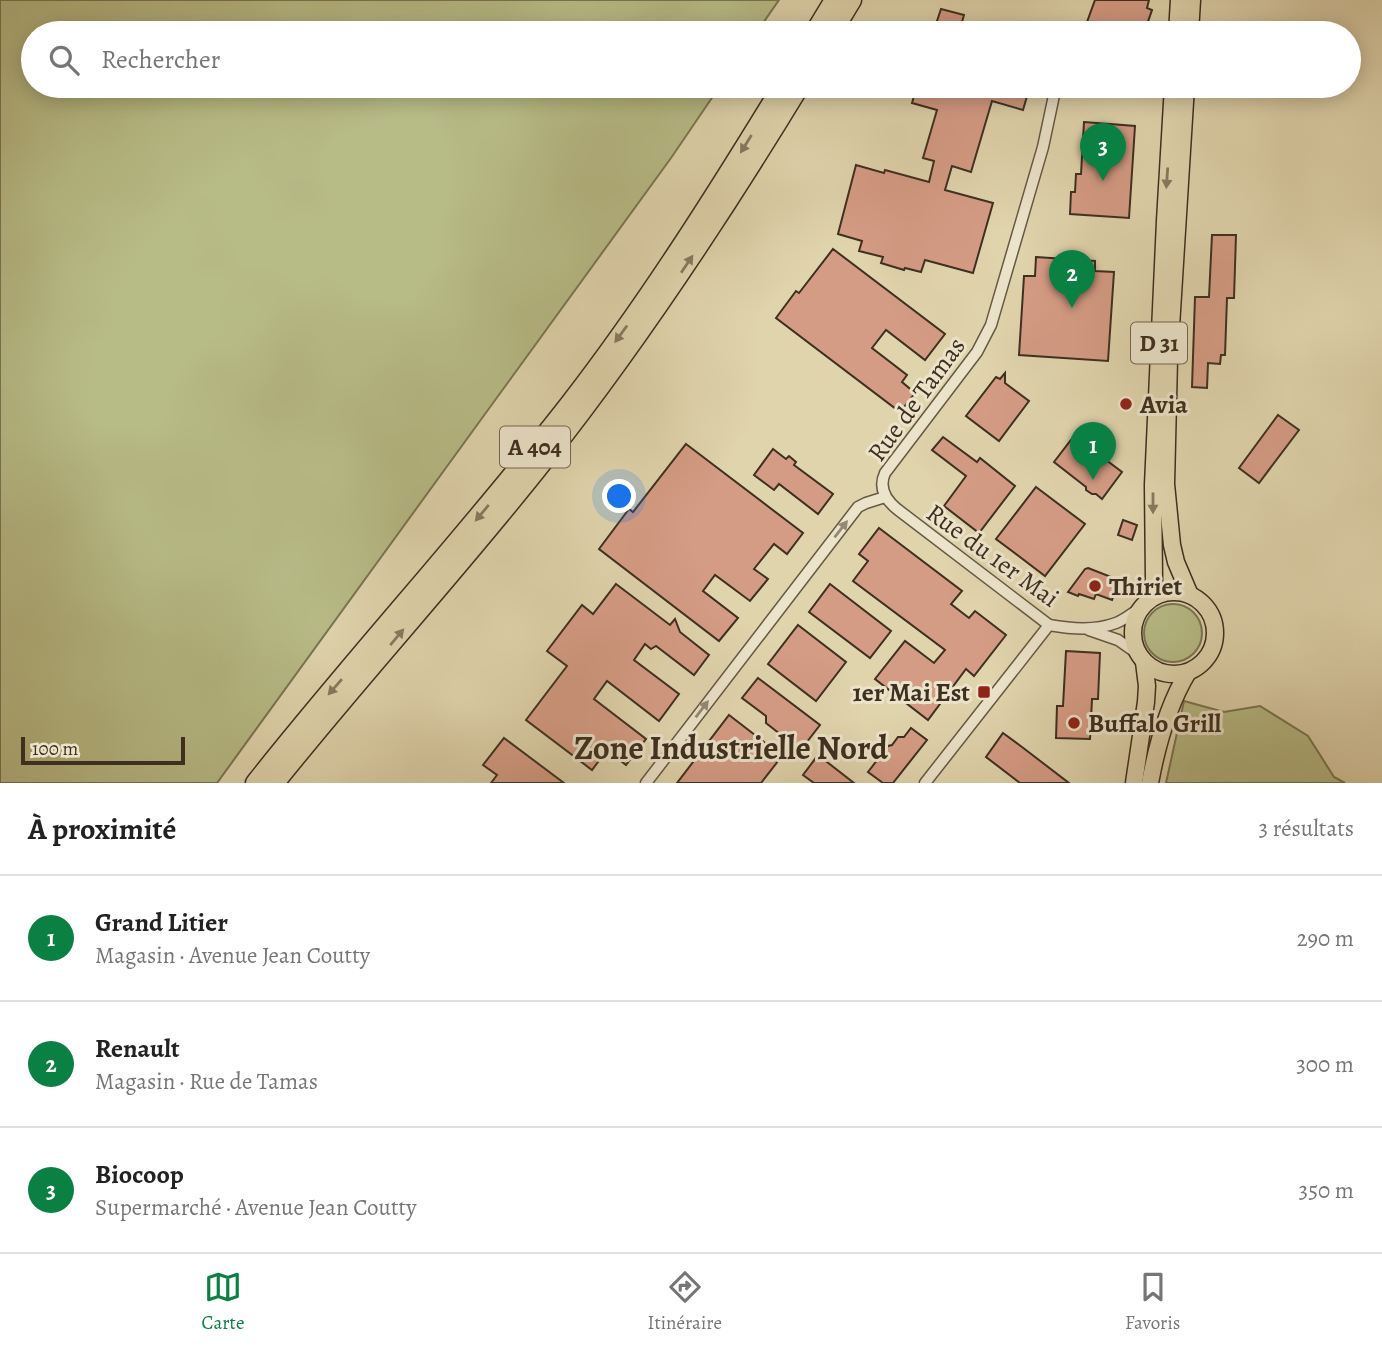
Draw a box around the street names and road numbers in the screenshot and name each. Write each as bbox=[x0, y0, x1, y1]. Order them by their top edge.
road number: D 31 bbox=[1131, 322, 1187, 364]
street label: Rue de Tamas bbox=[859, 330, 973, 469]
road number: A 404 bbox=[500, 426, 570, 467]
street label: Rue du 1er Mai bbox=[919, 495, 1066, 615]

